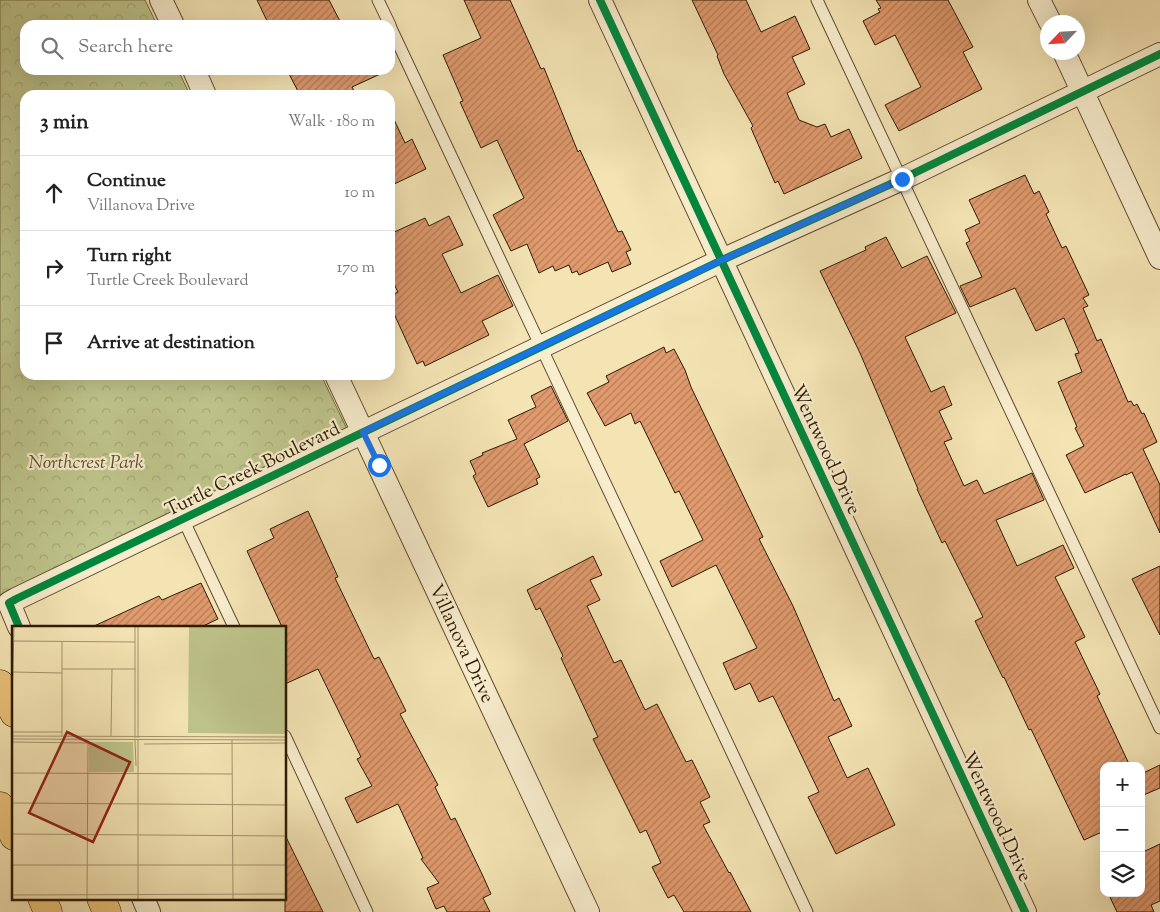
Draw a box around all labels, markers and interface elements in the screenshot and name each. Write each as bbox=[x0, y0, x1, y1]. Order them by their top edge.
north arrow bbox=[1040, 15, 1085, 60]
search box bbox=[20, 20, 395, 75]
icon: search bbox=[38, 34, 66, 62]
text: Search here bbox=[78, 34, 173, 61]
text: 3 min bbox=[40, 108, 89, 138]
text: Walk · 180 m bbox=[288, 111, 375, 134]
text: Continue bbox=[87, 168, 166, 195]
route end bbox=[891, 168, 914, 191]
icon: ahead bbox=[40, 179, 68, 207]
text: 10 m bbox=[345, 182, 375, 205]
text: Villanova Drive bbox=[87, 195, 195, 218]
text: Turn right bbox=[87, 243, 171, 270]
icon: right bbox=[40, 254, 68, 282]
text: 170 m bbox=[337, 257, 375, 280]
text: Turtle Creek Boulevard bbox=[87, 270, 248, 293]
icon: arrive bbox=[40, 329, 68, 357]
text: Arrive at destination bbox=[87, 330, 255, 357]
street label: Wentwood Drive bbox=[783, 381, 867, 520]
street label: Turtle Creek Boulevard bbox=[161, 416, 345, 524]
park label: Northcrest Park bbox=[28, 450, 144, 477]
route start bbox=[368, 454, 391, 477]
street label: Villanova Drive bbox=[421, 580, 500, 708]
inset map bbox=[12, 626, 286, 900]
street label: Wentwood Drive bbox=[954, 748, 1038, 887]
map controls bbox=[1100, 762, 1145, 897]
button: + bbox=[1100, 762, 1145, 807]
button: − bbox=[1100, 807, 1145, 852]
button: layers bbox=[1100, 852, 1145, 897]

